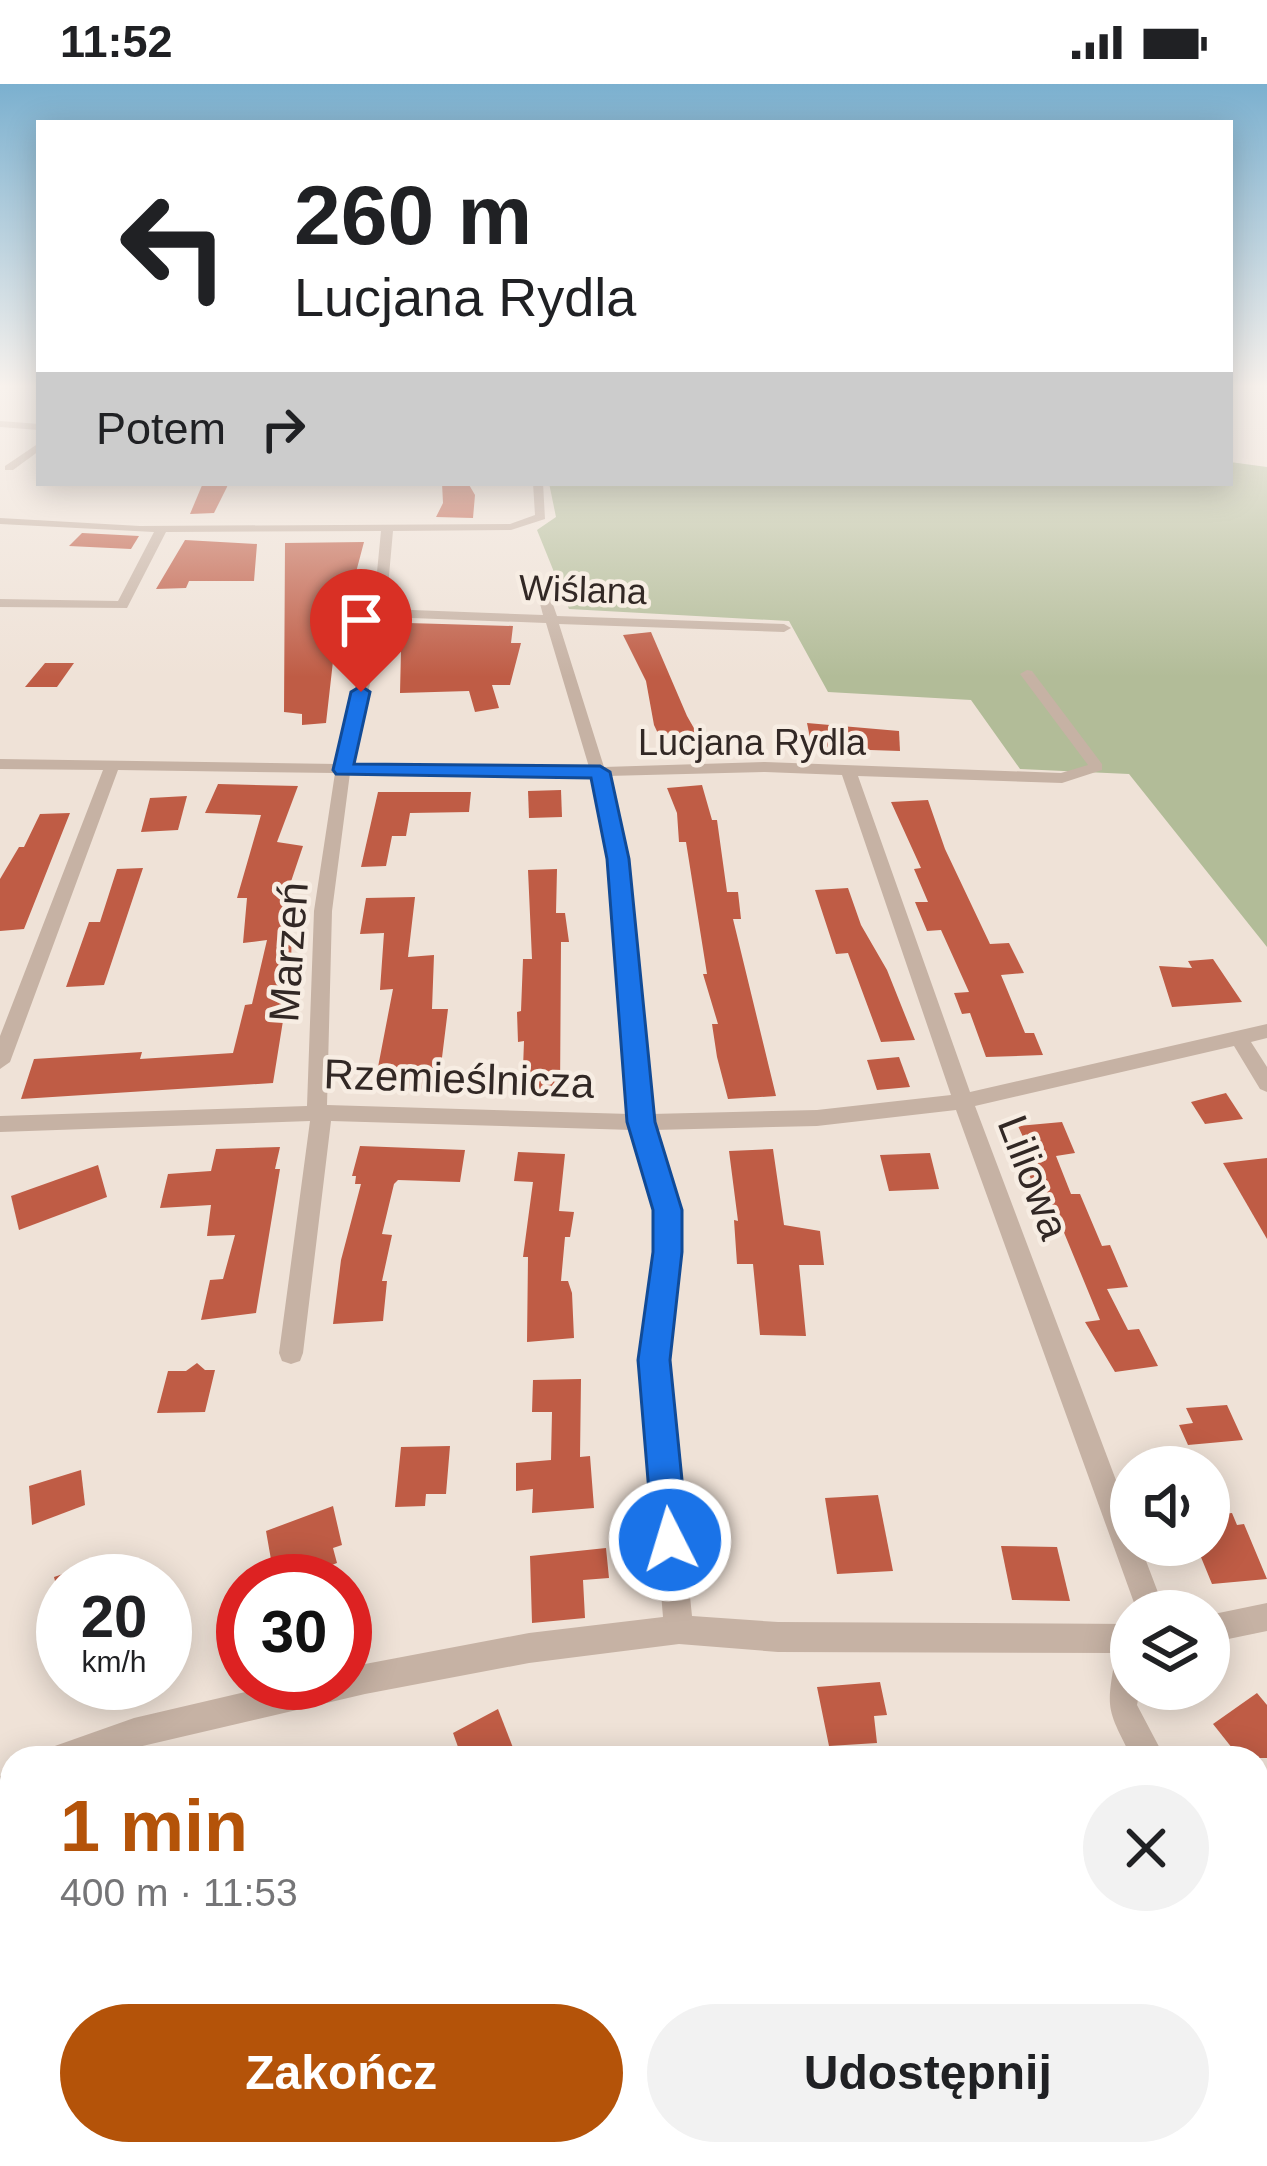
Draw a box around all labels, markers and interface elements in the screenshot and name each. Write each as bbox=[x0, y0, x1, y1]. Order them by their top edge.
text: 11:52 bbox=[60, 16, 173, 67]
icon: left bbox=[96, 168, 252, 324]
text: 260 m bbox=[294, 168, 532, 262]
text: Lucjana Rydla bbox=[294, 267, 636, 327]
icon: right bbox=[250, 396, 316, 462]
text: Potem bbox=[96, 403, 226, 454]
street label: Wiślana bbox=[518, 567, 649, 612]
pin bbox=[310, 569, 412, 692]
icon: arrive bbox=[328, 587, 394, 653]
street label: Lucjana Rydla bbox=[638, 722, 867, 763]
street label: Marzeń bbox=[260, 881, 317, 1024]
street label: Rzemieślnicza bbox=[323, 1050, 596, 1107]
street label: Liliowa bbox=[989, 1109, 1079, 1246]
map controls bbox=[1110, 1446, 1230, 1710]
button: sound bbox=[1110, 1446, 1230, 1566]
position arrow bbox=[607, 1477, 733, 1603]
speed limit sign: 30 bbox=[216, 1554, 372, 1710]
text: 20 bbox=[81, 1583, 147, 1650]
button: layers bbox=[1110, 1590, 1230, 1710]
text: km/h bbox=[81, 1645, 147, 1678]
button: close bbox=[1083, 1785, 1209, 1911]
text: 1 min bbox=[60, 1786, 248, 1866]
text: 400 m · 11:53 bbox=[60, 1871, 298, 1914]
button: Zakończ bbox=[60, 2004, 623, 2142]
button: Udostępnij bbox=[647, 2004, 1209, 2142]

